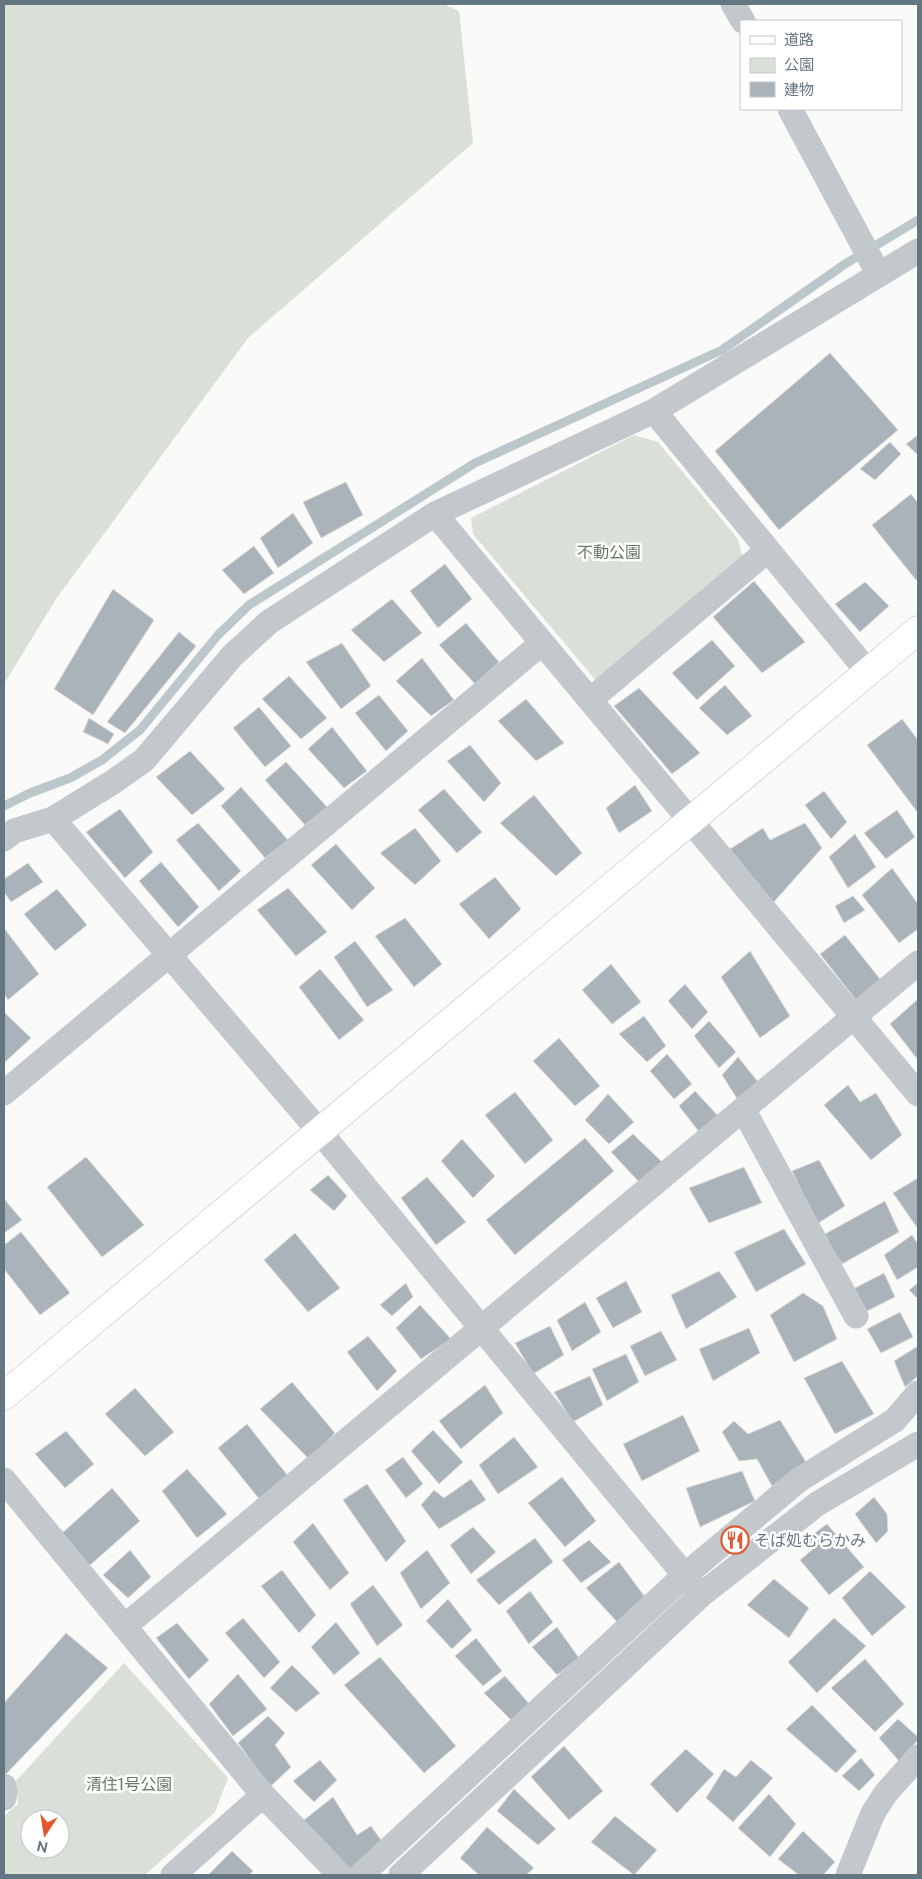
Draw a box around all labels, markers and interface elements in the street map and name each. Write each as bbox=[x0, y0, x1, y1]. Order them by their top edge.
legend bbox=[740, 20, 902, 110]
text: 道路 bbox=[784, 31, 814, 48]
text: 公園 bbox=[784, 56, 814, 73]
text: 建物 bbox=[784, 81, 814, 98]
park label: 不動公園 bbox=[577, 543, 641, 562]
restaurant icon: そば処むらかみ bbox=[720, 1525, 750, 1555]
place label: そば処むらかみ bbox=[754, 1531, 866, 1550]
park label: 清住1号公園 bbox=[86, 1775, 172, 1794]
north arrow bbox=[20, 1809, 70, 1859]
text: N bbox=[35, 1838, 49, 1856]

